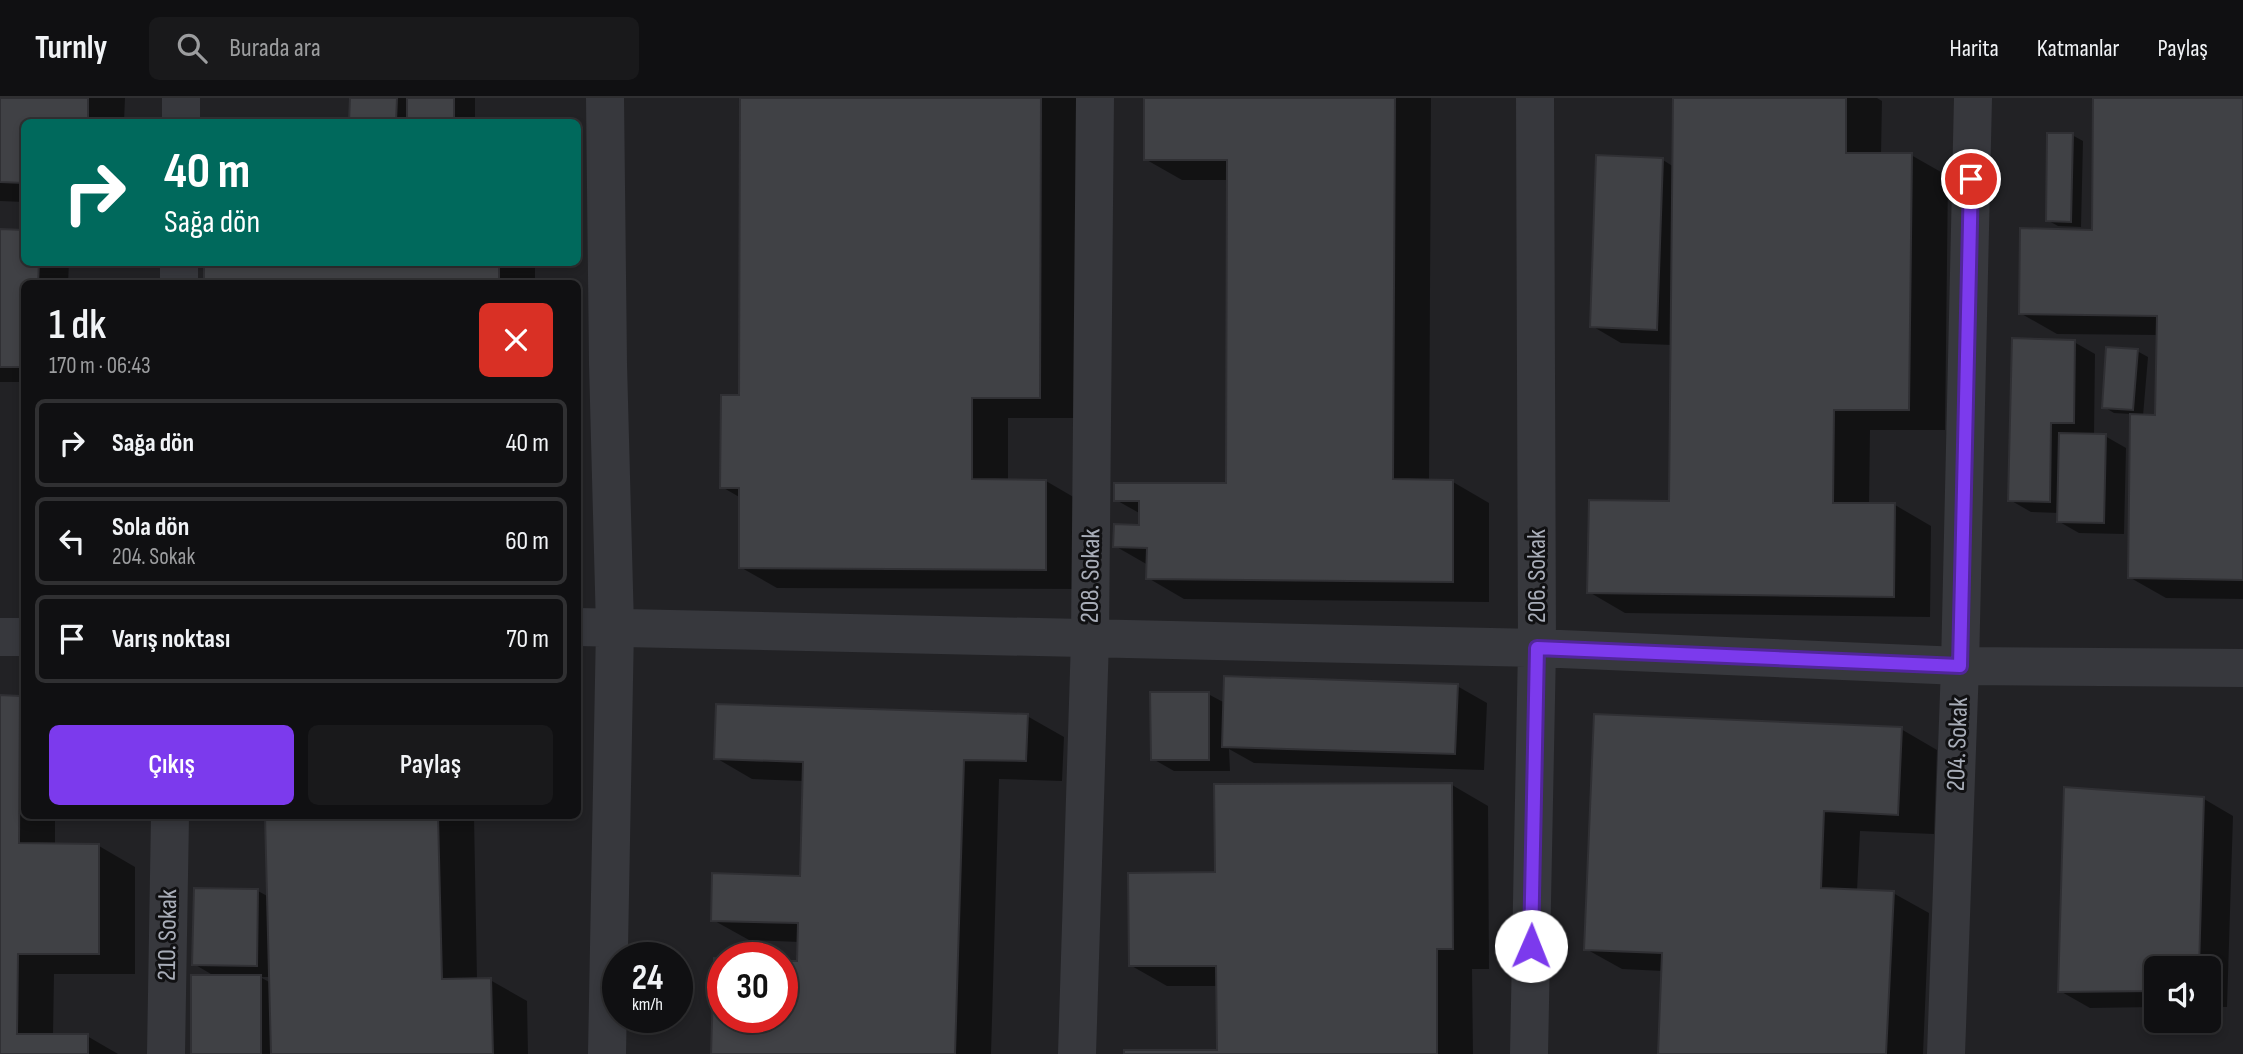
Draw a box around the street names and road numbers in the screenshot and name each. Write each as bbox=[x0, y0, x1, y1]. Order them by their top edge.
street label: 208. Sokak bbox=[1075, 528, 1107, 623]
street label: 206. Sokak bbox=[1522, 529, 1553, 623]
street label: 204. Sokak bbox=[1941, 696, 1975, 792]
street label: 210. Sokak bbox=[152, 889, 184, 981]

